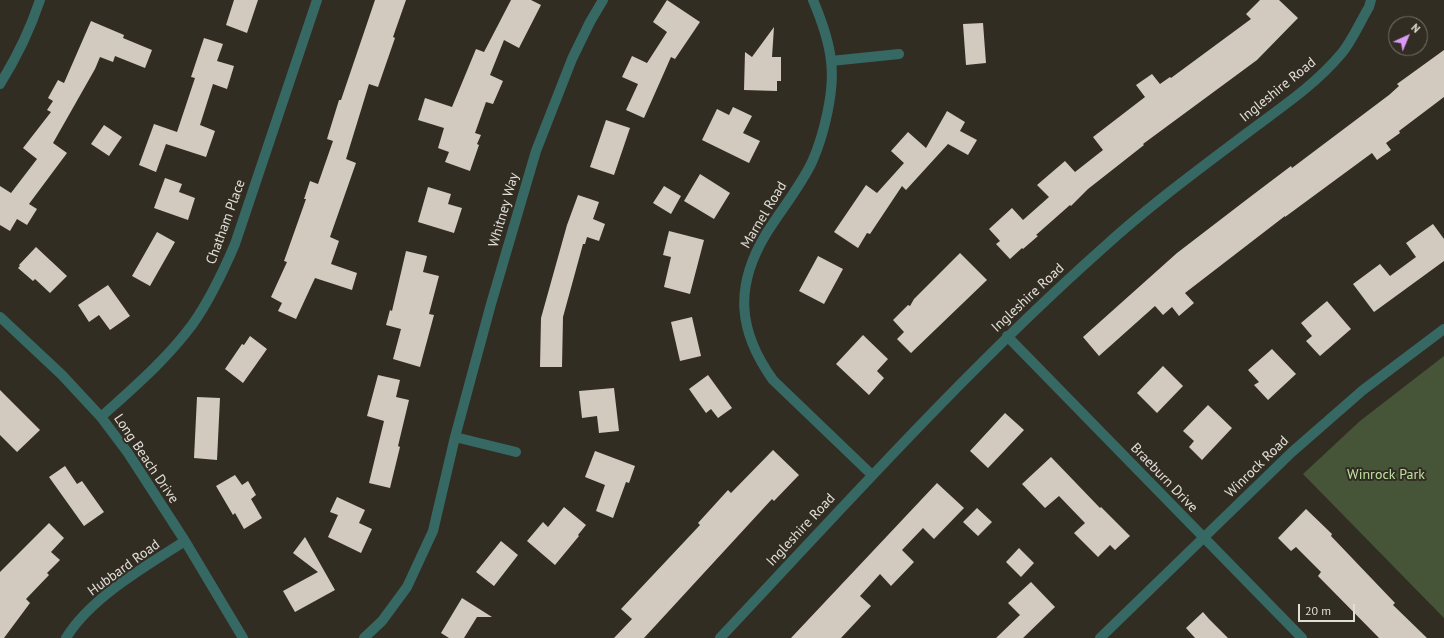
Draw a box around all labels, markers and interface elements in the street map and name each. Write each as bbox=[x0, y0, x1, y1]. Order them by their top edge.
north arrow bbox=[1388, 16, 1428, 56]
text: N bbox=[1408, 21, 1423, 36]
street label: Ingleshire Road bbox=[1237, 54, 1319, 126]
street label: Whitney Way bbox=[485, 171, 523, 249]
street label: Chatham Place bbox=[203, 177, 249, 267]
street label: Marnel Road bbox=[737, 179, 791, 251]
street label: Ingleshire Road bbox=[988, 260, 1068, 336]
street label: Long Beach Drive bbox=[110, 411, 182, 507]
street label: Winrock Road bbox=[1222, 433, 1292, 501]
street label: Braeburn Drive bbox=[1127, 440, 1201, 516]
park label: Winrock Park bbox=[1347, 467, 1425, 483]
street label: Ingleshire Road bbox=[763, 490, 839, 570]
street label: Hubbard Road bbox=[85, 536, 163, 600]
scale bar bbox=[1300, 596, 1357, 622]
text: 20 m bbox=[1305, 603, 1331, 618]

